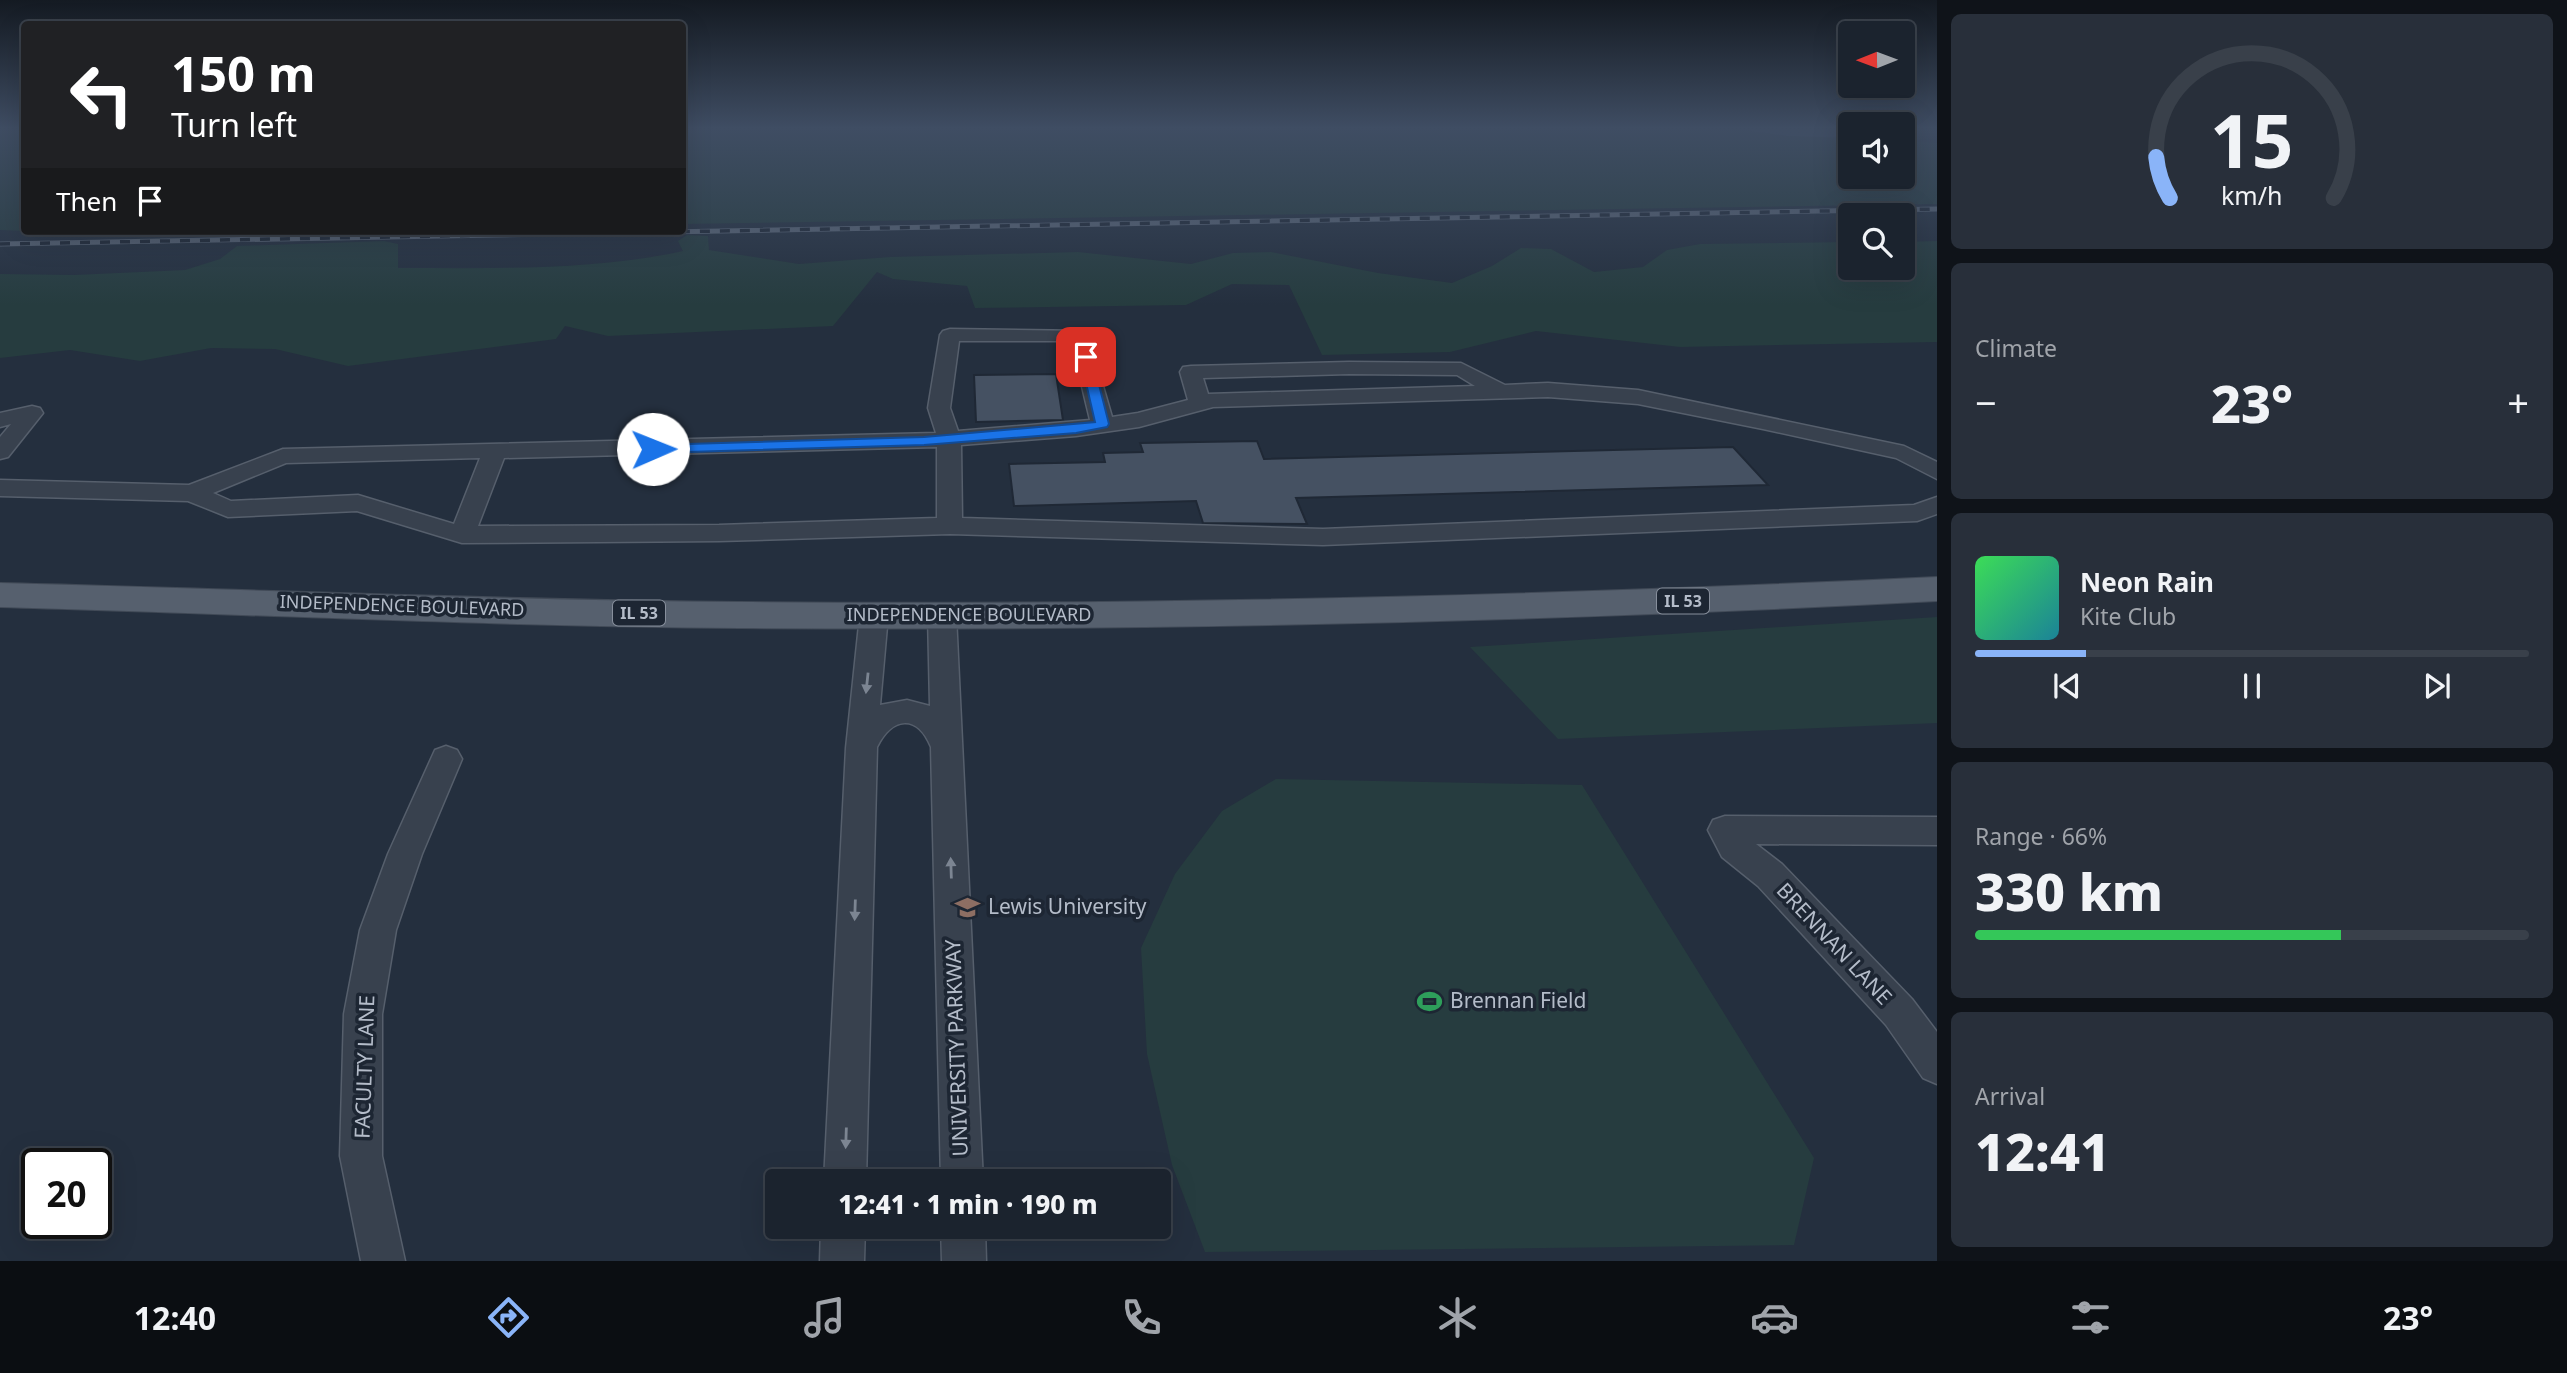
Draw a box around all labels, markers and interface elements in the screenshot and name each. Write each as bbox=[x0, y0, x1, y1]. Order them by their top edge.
north arrow bbox=[1838, 21, 1914, 98]
map controls bbox=[1838, 21, 1915, 280]
text: 150 m bbox=[171, 40, 316, 106]
icon: left bbox=[56, 49, 147, 140]
text: 15 bbox=[2210, 90, 2294, 189]
text: Turn left bbox=[171, 103, 297, 146]
button: sound bbox=[1838, 112, 1915, 189]
text: km/h bbox=[2221, 178, 2283, 212]
icon: arrive bbox=[131, 182, 169, 220]
text: Then bbox=[56, 183, 117, 219]
button: search bbox=[1838, 203, 1915, 280]
pin bbox=[1056, 327, 1116, 387]
text: Climate bbox=[1975, 332, 2057, 364]
icon: arrive bbox=[1067, 338, 1105, 376]
text: 23° bbox=[2211, 367, 2293, 438]
text: − bbox=[1975, 376, 1997, 428]
text: + bbox=[2507, 376, 2529, 428]
position arrow bbox=[616, 412, 690, 486]
text: Neon Rain bbox=[2080, 564, 2214, 600]
road number: IL 53 bbox=[1657, 588, 1709, 614]
street label: INDEPENDENCE BOULEVARD bbox=[279, 589, 525, 621]
road number: IL 53 bbox=[613, 600, 665, 626]
text: Kite Club bbox=[2080, 600, 2176, 632]
street label: INDEPENDENCE BOULEVARD bbox=[847, 602, 1091, 626]
icon: previous bbox=[2048, 667, 2086, 705]
icon: pause bbox=[2233, 667, 2271, 705]
icon: next bbox=[2418, 667, 2456, 705]
one-way arrow bbox=[861, 672, 872, 694]
text: Range · 66% bbox=[1975, 820, 2107, 852]
text: 330 km bbox=[1975, 855, 2163, 926]
one-way arrow bbox=[945, 857, 956, 879]
street label: BRENNAN LANE bbox=[1771, 876, 1899, 1010]
place label: Lewis University bbox=[988, 892, 1147, 920]
school or university icon: Lewis University bbox=[954, 893, 982, 921]
one-way arrow bbox=[849, 900, 860, 922]
street label: UNIVERSITY PARKWAY bbox=[938, 939, 974, 1157]
place label: Brennan Field bbox=[1450, 986, 1586, 1014]
sports icon: Brennan Field bbox=[1416, 987, 1444, 1015]
street label: FACULTY LANE bbox=[348, 995, 381, 1139]
text: Arrival bbox=[1975, 1080, 2045, 1112]
text: 12:41 bbox=[1975, 1115, 2110, 1186]
one-way arrow bbox=[841, 1127, 852, 1149]
speed limit sign: 20 bbox=[21, 1148, 112, 1239]
text: 12:41 · 1 min · 190 m bbox=[838, 1186, 1098, 1222]
icon: directions bbox=[484, 1293, 533, 1342]
icon: music bbox=[800, 1293, 849, 1342]
icon: phone bbox=[1117, 1293, 1166, 1342]
icon: climate bbox=[1433, 1293, 1482, 1342]
icon: car bbox=[1750, 1293, 1799, 1342]
icon: filters bbox=[2066, 1293, 2115, 1342]
text: 12:40 bbox=[134, 1296, 216, 1339]
text: 23° bbox=[2383, 1296, 2433, 1339]

